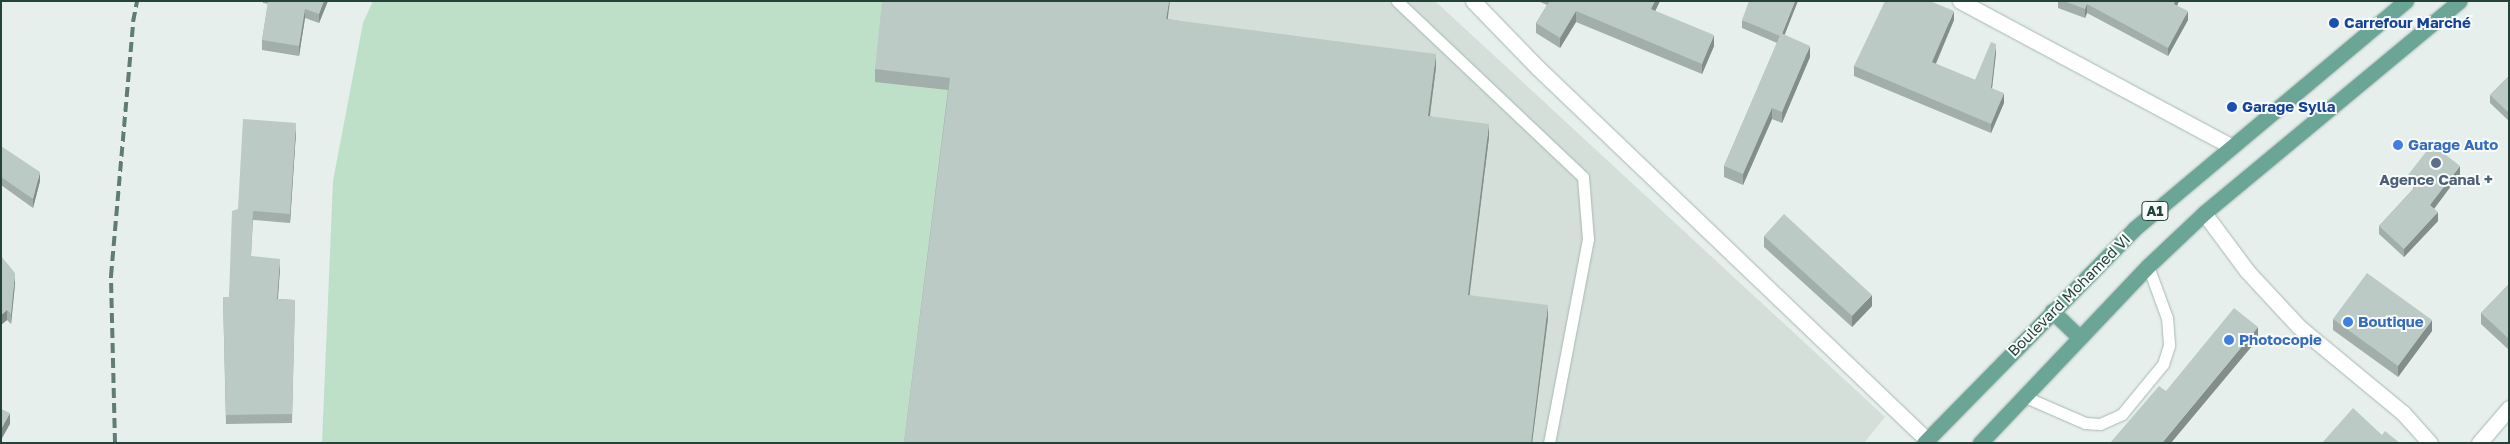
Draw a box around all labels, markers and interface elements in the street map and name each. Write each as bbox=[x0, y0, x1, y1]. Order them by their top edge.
place label: Carrefour Marché bbox=[2344, 14, 2471, 32]
marker: Carrefour Marché bbox=[2328, 17, 2340, 29]
place label: Garage Sylla bbox=[2242, 98, 2336, 116]
marker: Garage Sylla bbox=[2226, 101, 2238, 113]
place label: Garage Auto bbox=[2408, 136, 2498, 154]
marker: Garage Auto bbox=[2392, 139, 2404, 151]
marker: Agence Canal + bbox=[2430, 157, 2442, 169]
place label: Agence Canal + bbox=[2379, 171, 2493, 189]
road number: A1 bbox=[2141, 200, 2169, 222]
street label: Boulevard Mohamed VI bbox=[2004, 230, 2134, 360]
place label: Boutique bbox=[2358, 313, 2424, 331]
marker: Boutique bbox=[2342, 316, 2354, 328]
place label: Photocopie bbox=[2239, 331, 2322, 349]
marker: Photocopie bbox=[2223, 334, 2235, 346]

